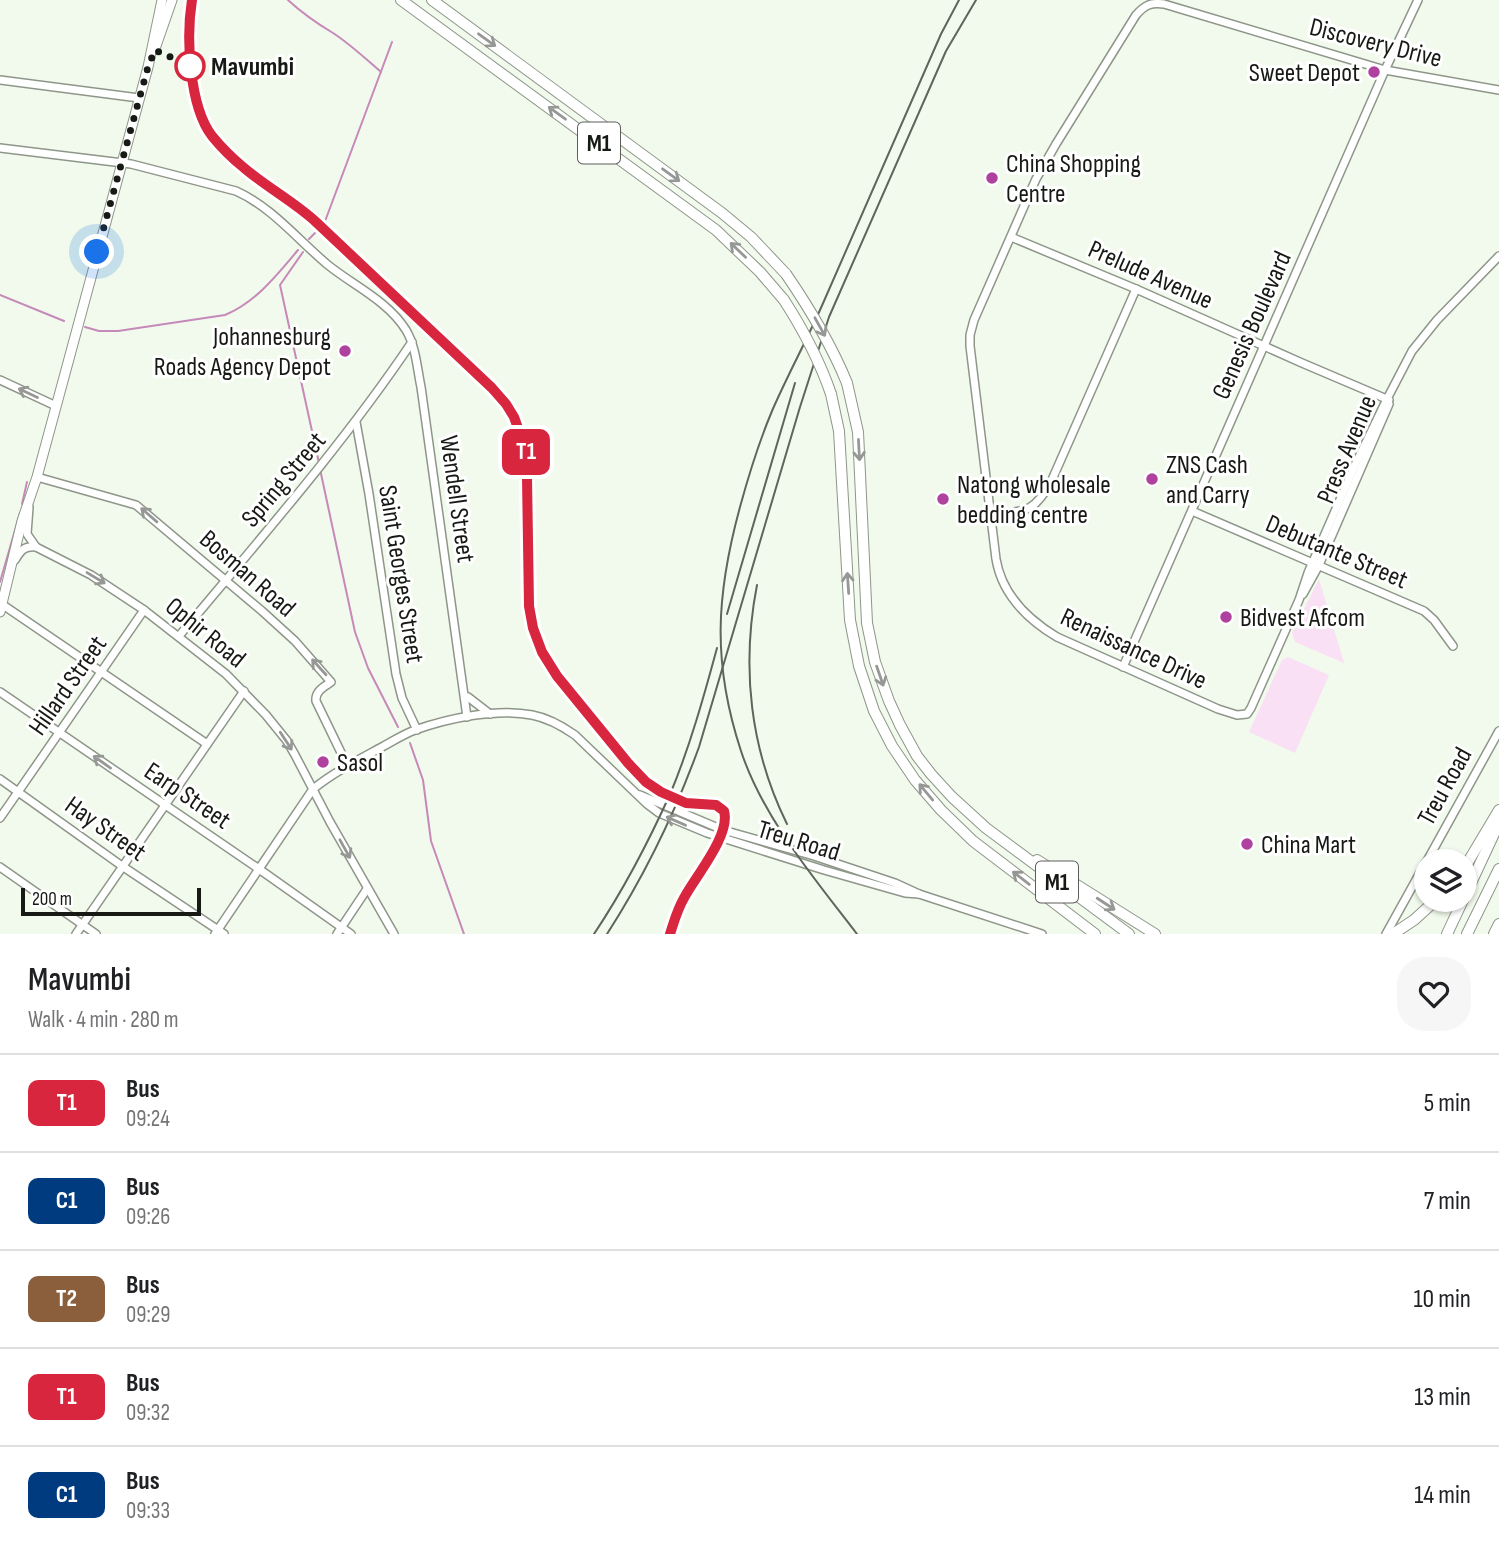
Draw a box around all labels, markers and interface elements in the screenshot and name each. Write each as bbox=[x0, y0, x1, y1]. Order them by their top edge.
street label: Discovery Drive bbox=[1306, 12, 1445, 75]
one-way arrow bbox=[478, 33, 496, 48]
marker: Mavumbi bbox=[175, 51, 205, 81]
place label: Mavumbi bbox=[211, 52, 294, 83]
place label: Sweet Depot bbox=[1249, 58, 1360, 89]
marker: Sweet Depot bbox=[1366, 64, 1382, 80]
one-way arrow bbox=[548, 105, 567, 120]
road number: M1 bbox=[578, 122, 620, 163]
place label: China Shopping Centre bbox=[1006, 149, 1141, 210]
one-way arrow bbox=[661, 168, 680, 182]
marker: China Shopping Centre bbox=[984, 170, 1000, 186]
your location bbox=[79, 234, 114, 269]
street label: Prelude Avenue bbox=[1083, 234, 1218, 317]
one-way arrow bbox=[730, 241, 747, 258]
street label: Genesis Boulevard bbox=[1206, 247, 1299, 404]
one-way arrow bbox=[813, 316, 827, 336]
place label: Johannesburg Roads Agency Depot bbox=[154, 322, 331, 383]
marker: Johannesburg Roads Agency Depot bbox=[337, 343, 353, 359]
one-way arrow bbox=[18, 386, 39, 399]
street label: Press Avenue bbox=[1311, 391, 1384, 508]
street label: Spring Street bbox=[235, 426, 333, 534]
line badge: T1 bbox=[494, 429, 558, 475]
street label: Wendell Street bbox=[432, 434, 481, 565]
text: T1 bbox=[516, 437, 536, 466]
one-way arrow bbox=[852, 438, 865, 461]
place label: ZNS Cash and Carry bbox=[1166, 450, 1249, 511]
place label: Natong wholesale bedding centre bbox=[957, 470, 1111, 531]
marker: ZNS Cash and Carry bbox=[1144, 471, 1160, 487]
street label: Saint Georges Street bbox=[371, 483, 430, 665]
marker: Natong wholesale bedding centre bbox=[935, 491, 951, 507]
one-way arrow bbox=[141, 507, 159, 523]
street label: Debutante Street bbox=[1261, 509, 1412, 596]
street label: Bosman Road bbox=[193, 524, 301, 624]
one-way arrow bbox=[86, 571, 106, 585]
one-way arrow bbox=[841, 572, 854, 595]
street label: Ophir Road bbox=[159, 591, 252, 675]
street label: Renaissance Drive bbox=[1055, 602, 1211, 697]
place label: Bidvest Afcom bbox=[1240, 603, 1365, 634]
marker: Bidvest Afcom bbox=[1218, 609, 1234, 625]
street label: Hillard Street bbox=[23, 630, 114, 742]
one-way arrow bbox=[310, 659, 327, 676]
one-way arrow bbox=[875, 664, 887, 686]
one-way arrow bbox=[279, 731, 294, 750]
street label: Treu Road bbox=[1411, 742, 1479, 831]
place label: Sasol bbox=[337, 748, 383, 779]
marker: Sasol bbox=[315, 754, 331, 770]
one-way arrow bbox=[93, 755, 112, 769]
street label: Earp Street bbox=[138, 756, 236, 836]
one-way arrow bbox=[918, 784, 933, 802]
street label: Hay Street bbox=[59, 790, 152, 868]
one-way arrow bbox=[666, 814, 688, 827]
street label: Treu Road bbox=[754, 814, 843, 869]
place label: China Mart bbox=[1261, 830, 1356, 861]
marker: China Mart bbox=[1239, 836, 1255, 852]
one-way arrow bbox=[338, 839, 352, 859]
map controls bbox=[1414, 849, 1477, 912]
button: layers bbox=[1414, 849, 1477, 912]
road number: M1 bbox=[1036, 862, 1078, 902]
one-way arrow bbox=[1012, 871, 1030, 886]
scale bar bbox=[21, 885, 201, 917]
text: 200 m bbox=[32, 888, 72, 911]
one-way arrow bbox=[1096, 896, 1115, 911]
button: heart bbox=[1397, 957, 1471, 1031]
text: Mavumbi bbox=[28, 960, 131, 1000]
text: Walk · 4 min · 280 m bbox=[28, 1006, 178, 1034]
text: Bus bbox=[126, 1074, 160, 1105]
text: T1 bbox=[56, 1088, 77, 1117]
text: 5 min bbox=[1424, 1088, 1471, 1119]
text: 09:24 bbox=[126, 1105, 170, 1133]
text: Bus bbox=[126, 1172, 160, 1203]
text: C1 bbox=[56, 1186, 77, 1215]
text: 7 min bbox=[1424, 1186, 1471, 1217]
text: 09:26 bbox=[126, 1203, 170, 1231]
text: Bus bbox=[126, 1270, 160, 1301]
text: T2 bbox=[56, 1284, 77, 1313]
text: 10 min bbox=[1414, 1284, 1471, 1315]
text: 09:29 bbox=[126, 1301, 170, 1329]
text: Bus bbox=[126, 1368, 160, 1399]
text: T1 bbox=[56, 1382, 77, 1411]
text: 13 min bbox=[1414, 1382, 1471, 1413]
text: 09:32 bbox=[126, 1399, 170, 1427]
text: Bus bbox=[126, 1466, 160, 1497]
text: C1 bbox=[56, 1480, 77, 1509]
text: 14 min bbox=[1414, 1480, 1471, 1511]
text: 09:33 bbox=[126, 1497, 170, 1525]

